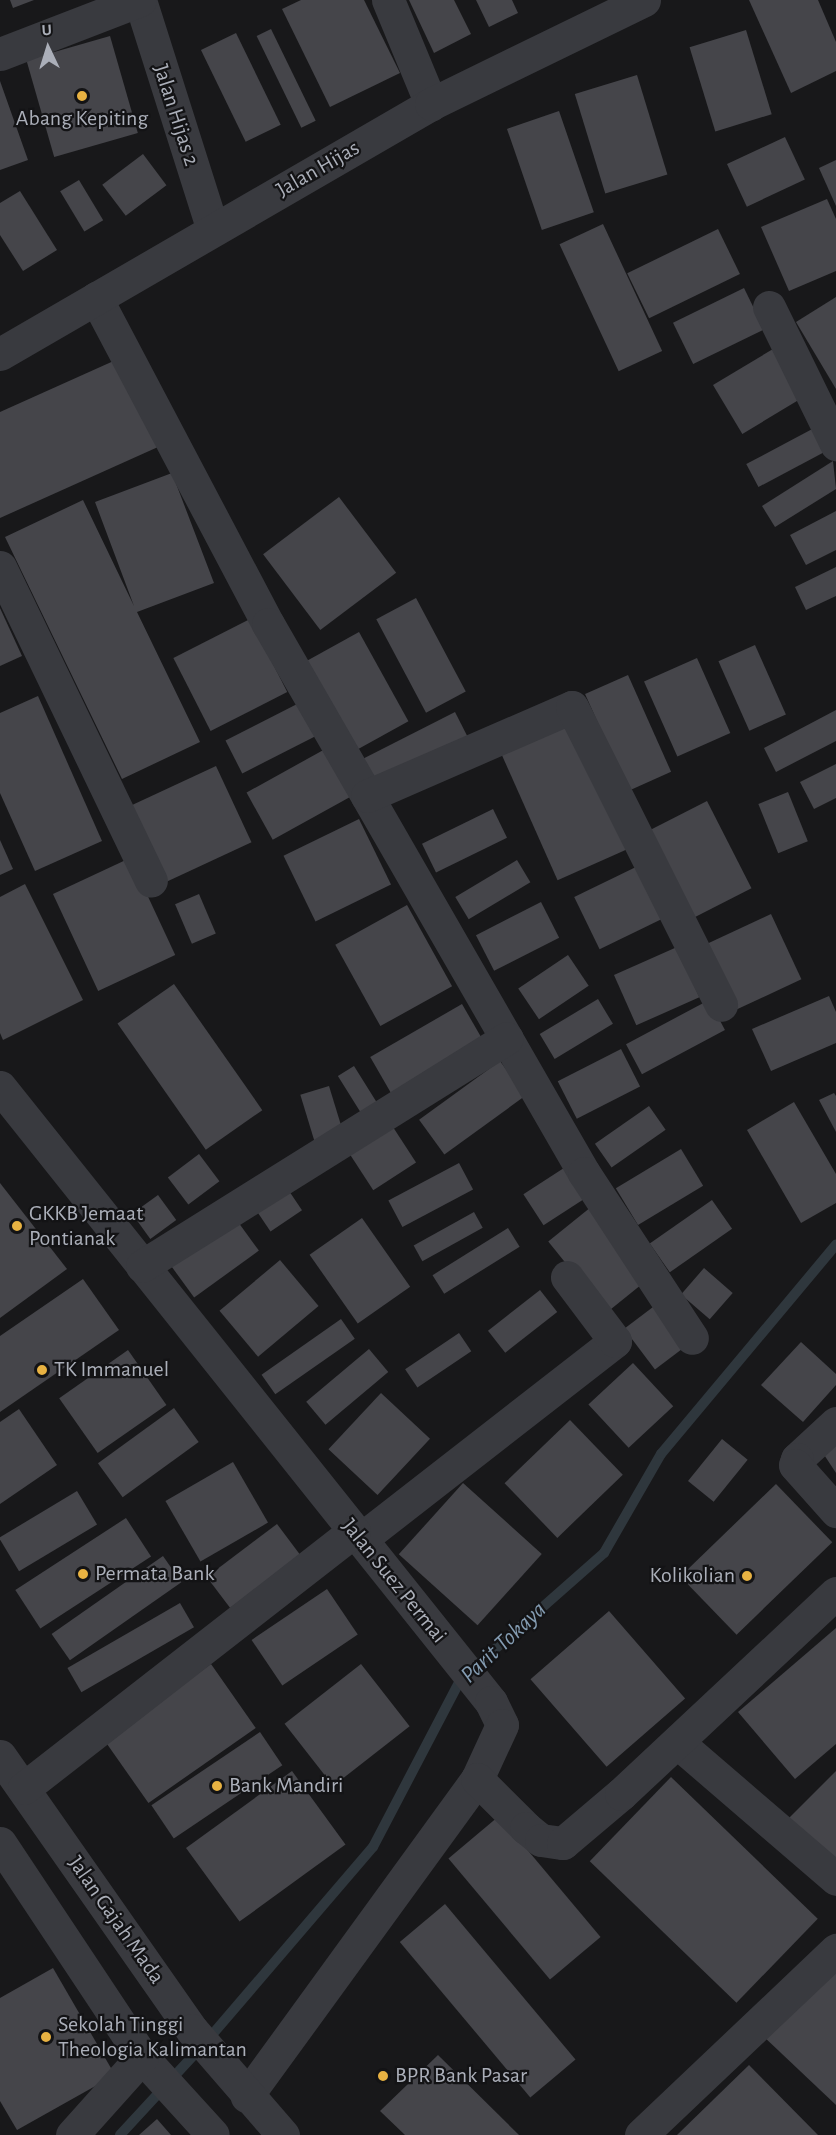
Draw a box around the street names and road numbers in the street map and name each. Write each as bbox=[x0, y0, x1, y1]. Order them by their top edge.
street label: Jalan Hijas 2 bbox=[147, 61, 205, 169]
street label: Jalan Hijas bbox=[272, 135, 364, 203]
street label: Jalan Suez Permai bbox=[336, 1514, 452, 1648]
street label: Jalan Gajah Mada bbox=[62, 1851, 170, 1989]

